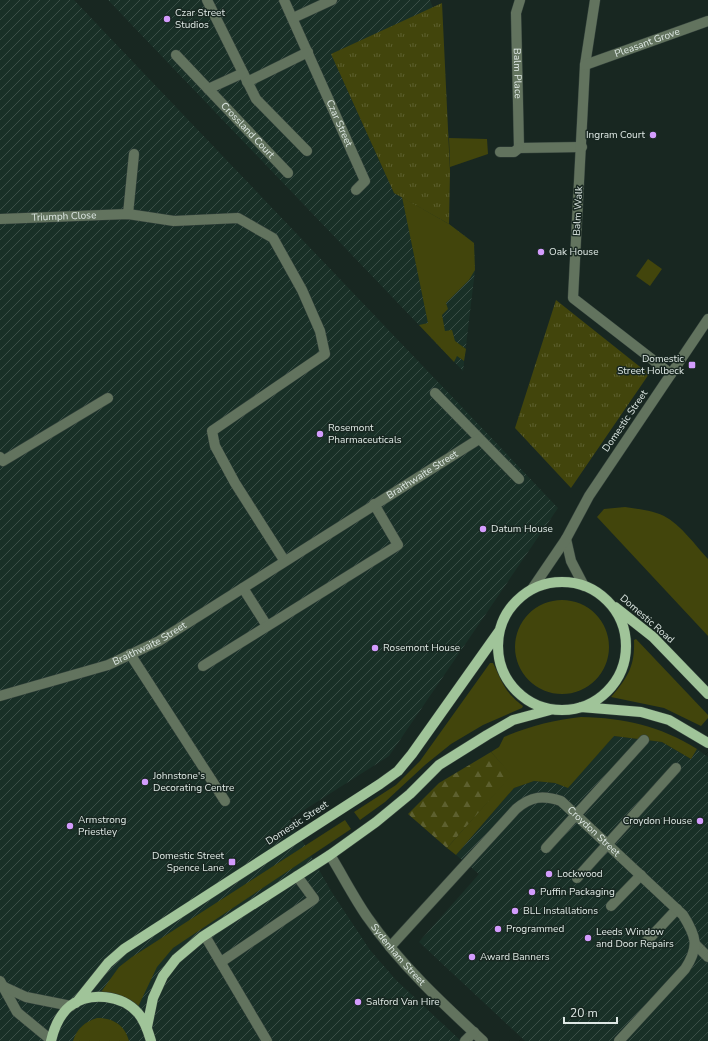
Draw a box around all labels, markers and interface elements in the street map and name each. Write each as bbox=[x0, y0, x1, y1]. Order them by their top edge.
place label: Czar Street Studios bbox=[175, 6, 225, 32]
marker: Czar Street Studios bbox=[162, 14, 172, 24]
street label: Pleasant Grove bbox=[613, 25, 682, 61]
street label: Balm Place bbox=[510, 48, 525, 99]
street label: Czar Street bbox=[323, 98, 356, 149]
street label: Crossland Court bbox=[217, 99, 278, 162]
place label: Ingram Court bbox=[586, 128, 645, 142]
marker: Ingram Court bbox=[648, 130, 658, 140]
street label: Balm Walk bbox=[570, 185, 586, 236]
street label: Triumph Close bbox=[31, 208, 97, 225]
place label: Oak House bbox=[549, 245, 598, 259]
marker: Oak House bbox=[536, 247, 546, 257]
place label: Domestic Street Holbeck bbox=[617, 352, 685, 378]
marker: Domestic Street Holbeck bbox=[687, 360, 697, 370]
street label: Domestic Street bbox=[599, 387, 651, 455]
place label: Rosemont Pharmaceuticals bbox=[328, 421, 402, 447]
marker: Rosemont Pharmaceuticals bbox=[315, 429, 325, 439]
street label: Braithwaite Street bbox=[384, 447, 461, 503]
place label: Datum House bbox=[491, 522, 553, 536]
marker: Datum House bbox=[478, 524, 488, 534]
street label: Domestic Road bbox=[617, 591, 677, 647]
street label: Braithwaite Street bbox=[110, 618, 189, 669]
place label: Rosemont House bbox=[383, 641, 460, 655]
marker: Rosemont House bbox=[370, 643, 380, 653]
place label: Johnstone's Decorating Centre bbox=[152, 769, 234, 795]
marker: Johnstone's Decorating Centre bbox=[140, 777, 150, 787]
street label: Domestic Street bbox=[263, 797, 331, 848]
street label: Croydon Street bbox=[564, 803, 624, 860]
place label: Armstrong Priestley bbox=[78, 813, 126, 839]
place label: Croydon House bbox=[623, 814, 692, 828]
marker: Croydon House bbox=[695, 816, 705, 826]
marker: Armstrong Priestley bbox=[65, 821, 75, 831]
place label: Domestic Street Spence Lane bbox=[152, 849, 224, 875]
marker: Domestic Street Spence Lane bbox=[227, 857, 237, 867]
place label: Lockwood bbox=[557, 867, 603, 881]
marker: Lockwood bbox=[544, 869, 554, 879]
place label: Puffin Packaging bbox=[540, 885, 615, 899]
marker: Puffin Packaging bbox=[527, 887, 537, 897]
place label: BLL Installations bbox=[523, 904, 598, 918]
marker: BLL Installations bbox=[510, 906, 520, 916]
street label: Sydenham Street bbox=[367, 921, 429, 989]
place label: Programmed bbox=[506, 922, 564, 936]
marker: Programmed bbox=[493, 924, 503, 934]
place label: Leeds Window and Door Repairs bbox=[596, 925, 674, 951]
marker: Leeds Window and Door Repairs bbox=[583, 933, 593, 943]
place label: Award Banners bbox=[480, 950, 550, 964]
marker: Award Banners bbox=[467, 952, 477, 962]
place label: Salford Van Hire bbox=[366, 995, 440, 1009]
marker: Salford Van Hire bbox=[353, 997, 363, 1007]
scale bar bbox=[564, 999, 617, 1025]
text: 20 m bbox=[570, 1005, 598, 1021]

